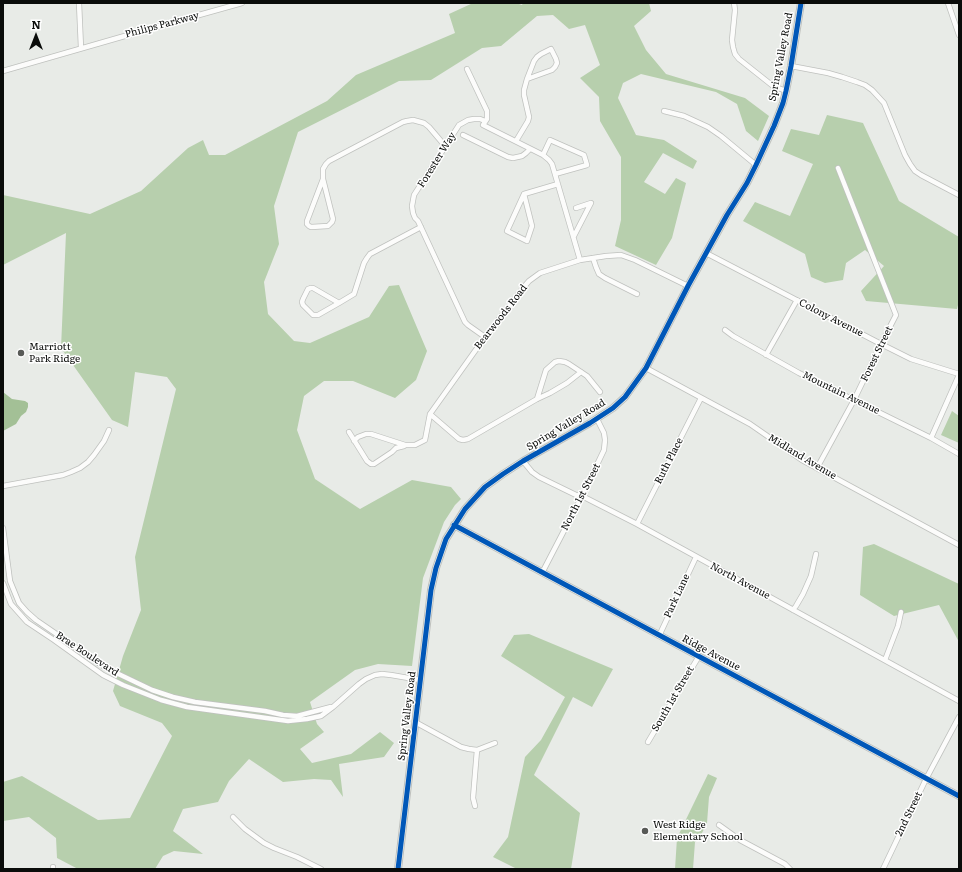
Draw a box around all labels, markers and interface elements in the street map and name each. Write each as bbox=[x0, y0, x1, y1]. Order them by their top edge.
street label: Philips Parkway bbox=[124, 9, 200, 41]
street label: Spring Valley Road bbox=[767, 12, 795, 102]
north arrow bbox=[16, 16, 56, 56]
text: N bbox=[31, 16, 41, 32]
street label: Forester Way bbox=[415, 130, 459, 190]
street label: Bearwoods Road bbox=[472, 282, 530, 352]
street label: Colony Avenue bbox=[797, 297, 865, 339]
street label: Forest Street bbox=[858, 324, 896, 384]
place label: Marriott Park Ridge bbox=[29, 341, 80, 364]
marker: Marriott Park Ridge bbox=[16, 348, 26, 358]
street label: Mountain Avenue bbox=[800, 369, 882, 417]
street label: Spring Valley Road bbox=[524, 397, 608, 453]
street label: Midland Avenue bbox=[766, 432, 838, 482]
street label: Ruth Place bbox=[652, 436, 686, 486]
street label: North 1st Street bbox=[559, 461, 603, 533]
street label: North Avenue bbox=[708, 560, 772, 602]
street label: Park Lane bbox=[662, 572, 692, 620]
street label: Brae Boulevard bbox=[53, 629, 121, 679]
street label: Ridge Avenue bbox=[680, 633, 742, 673]
street label: South 1st Street bbox=[649, 664, 697, 734]
street label: Spring Valley Road bbox=[396, 671, 418, 761]
street label: 2nd Street bbox=[893, 790, 925, 838]
place label: West Ridge Elementary School bbox=[653, 819, 743, 842]
marker: West Ridge Elementary School bbox=[640, 826, 650, 836]

